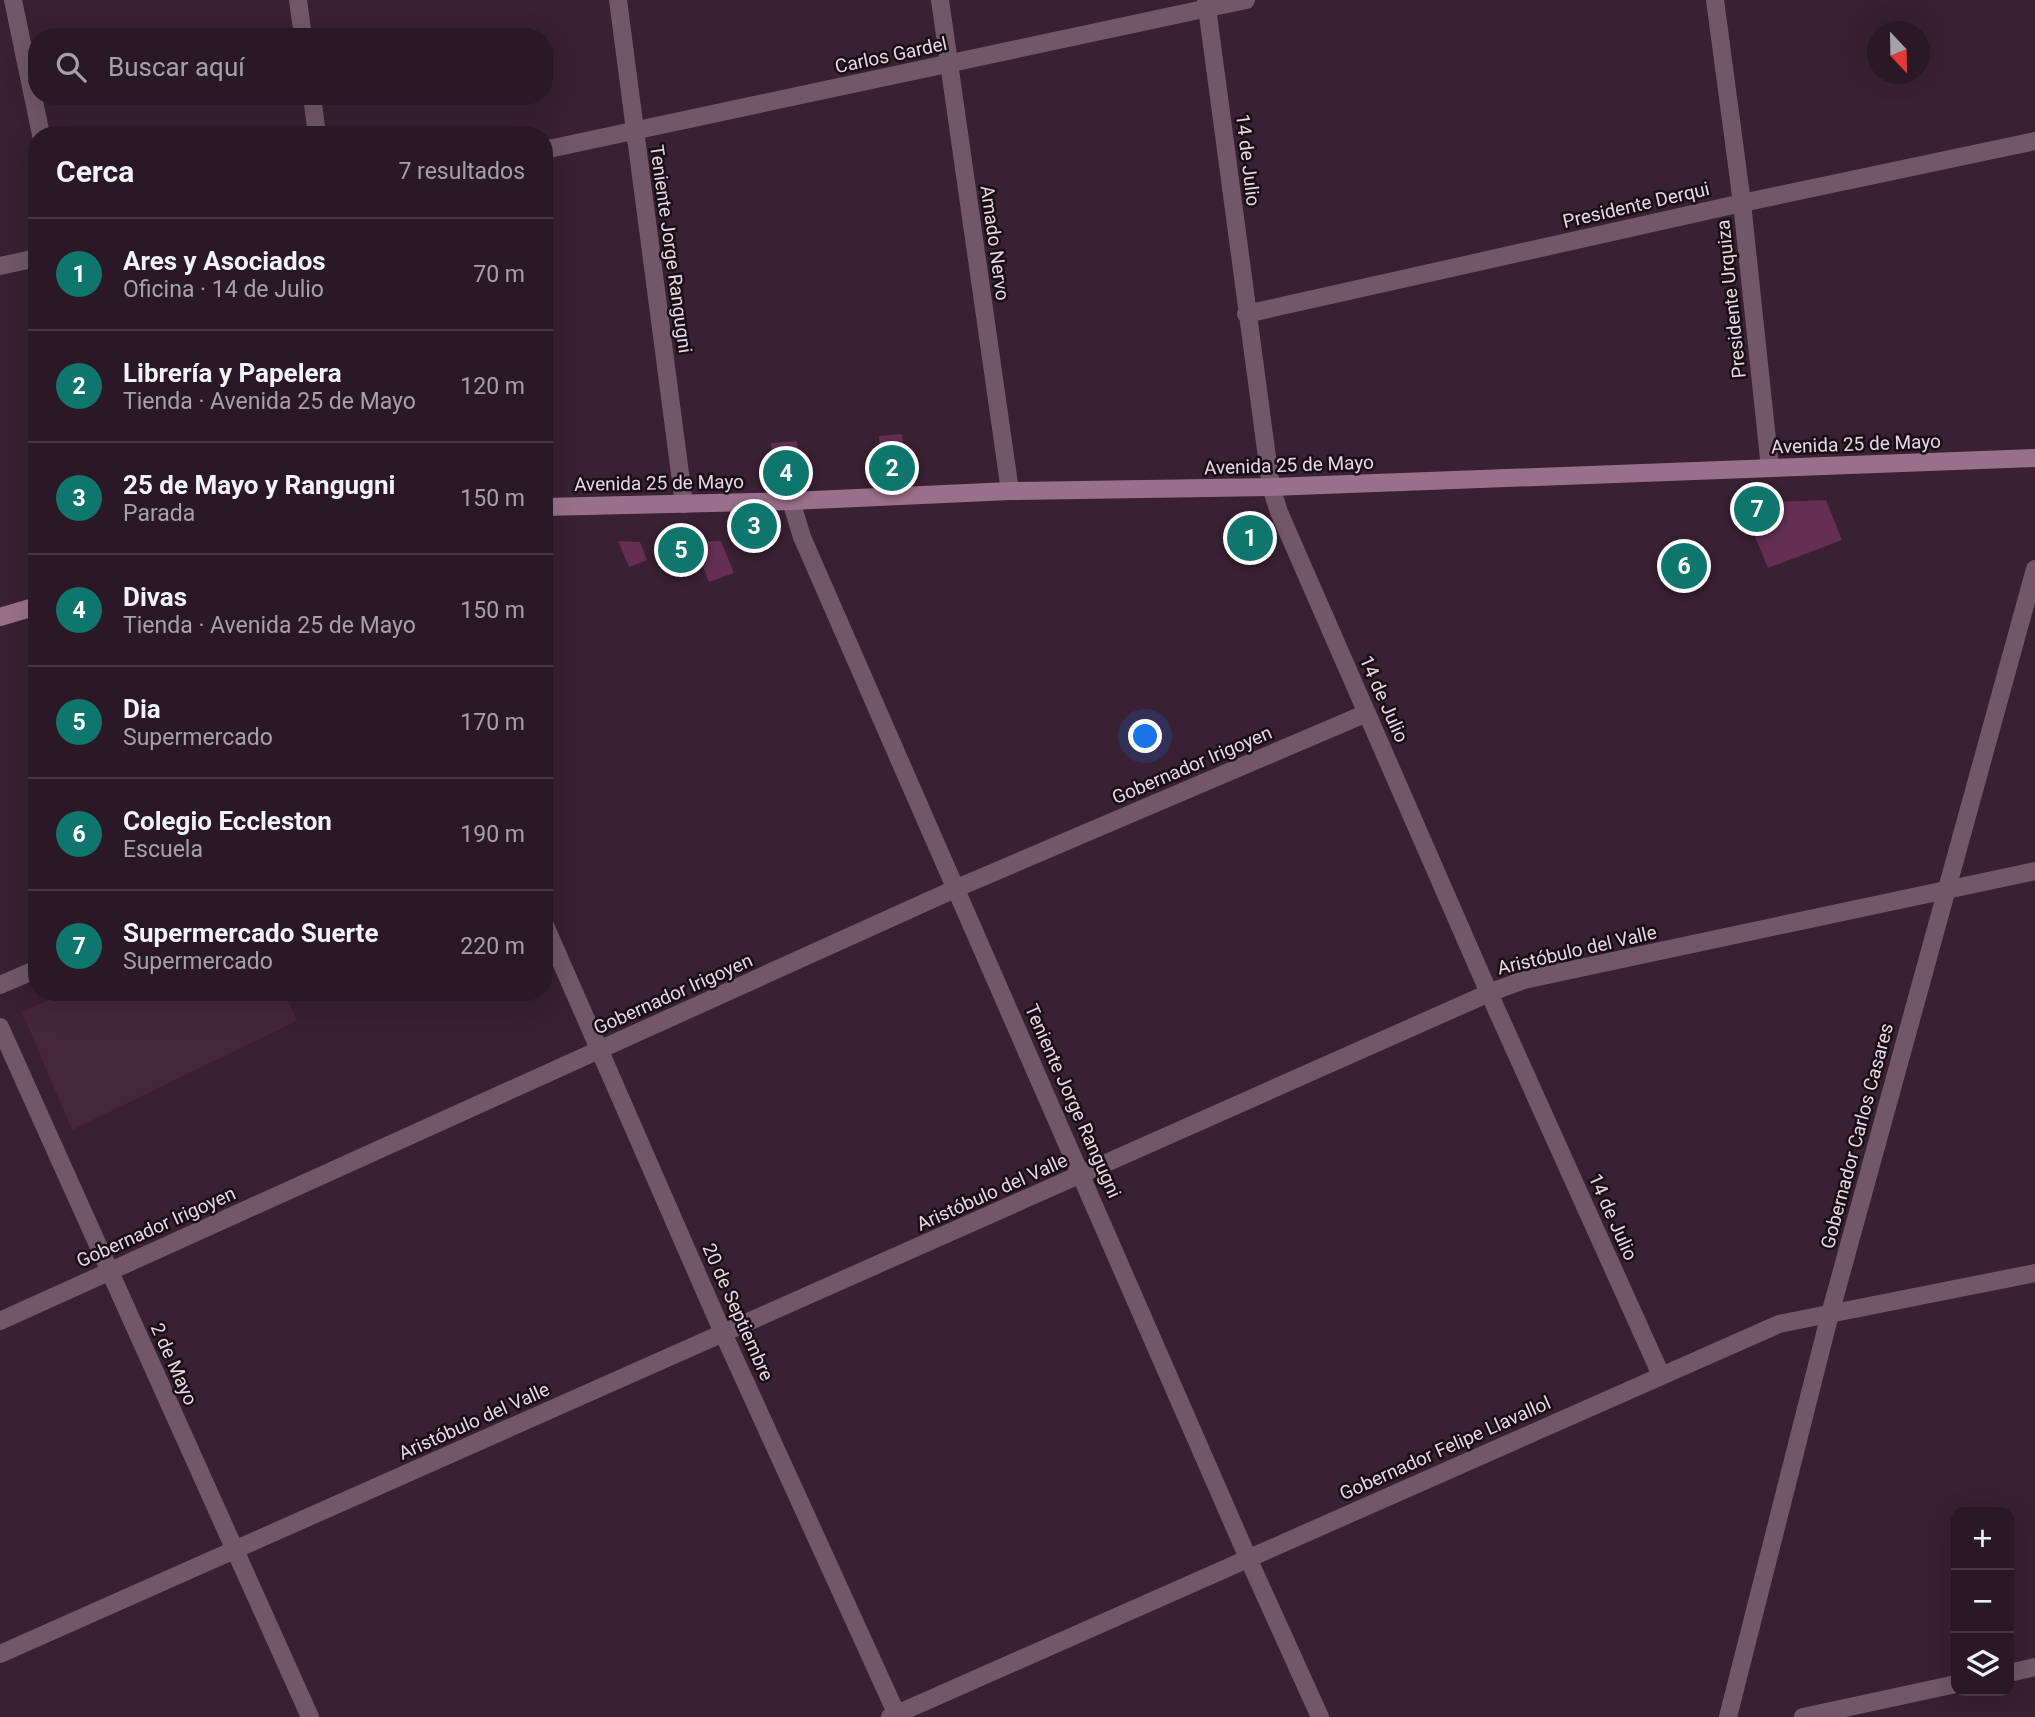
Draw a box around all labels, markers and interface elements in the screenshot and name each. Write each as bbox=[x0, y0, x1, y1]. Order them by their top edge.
north arrow bbox=[1867, 21, 1930, 84]
search box bbox=[28, 28, 553, 105]
street label: Carlos Gardel bbox=[833, 32, 949, 78]
icon: search bbox=[52, 48, 90, 86]
text: Buscar aquí bbox=[108, 52, 245, 82]
street label: 14 de Julio bbox=[1231, 113, 1265, 207]
street label: Teniente Jorge Rangugni bbox=[645, 144, 697, 354]
text: Cerca bbox=[56, 154, 134, 189]
text: 7 resultados bbox=[398, 158, 525, 185]
street label: Presidente Derqui bbox=[1560, 177, 1712, 233]
street label: Amado Nervo bbox=[976, 184, 1014, 302]
street label: Presidente Urquiza bbox=[1711, 219, 1751, 379]
text: Ares y Asociados bbox=[123, 246, 326, 276]
text: 1 bbox=[72, 261, 86, 288]
text: 70 m bbox=[473, 261, 525, 288]
text: Oficina · 14 de Julio bbox=[123, 276, 324, 303]
text: Librería y Papelera bbox=[123, 358, 342, 388]
text: 2 bbox=[72, 373, 86, 400]
text: 120 m bbox=[460, 373, 525, 400]
text: Tienda · Avenida 25 de Mayo bbox=[123, 388, 416, 415]
street label: Avenida 25 de Mayo bbox=[1771, 430, 1941, 458]
pin: 2 bbox=[869, 442, 915, 494]
pin: 4 bbox=[763, 447, 809, 499]
street label: Avenida 25 de Mayo bbox=[1204, 451, 1374, 479]
text: 25 de Mayo y Rangugni bbox=[123, 470, 395, 500]
street label: Avenida 25 de Mayo bbox=[574, 470, 744, 496]
pin: 7 bbox=[1734, 483, 1780, 535]
text: 3 bbox=[72, 485, 86, 512]
text: 150 m bbox=[460, 485, 525, 512]
text: Parada bbox=[123, 500, 195, 527]
pin: 3 bbox=[731, 500, 777, 552]
pin: 1 bbox=[1227, 512, 1273, 564]
pin: 5 bbox=[658, 524, 704, 576]
pin: 6 bbox=[1661, 540, 1707, 592]
text: Divas bbox=[123, 582, 187, 612]
text: 4 bbox=[72, 597, 86, 624]
text: 150 m bbox=[460, 597, 525, 624]
text: Tienda · Avenida 25 de Mayo bbox=[123, 612, 416, 639]
street label: 14 de Julio bbox=[1355, 652, 1413, 746]
text: Dia bbox=[123, 694, 161, 724]
text: 5 bbox=[72, 709, 86, 736]
text: 170 m bbox=[460, 709, 525, 736]
your location bbox=[1128, 719, 1162, 753]
street label: Gobernador Irigoyen bbox=[1109, 721, 1275, 809]
text: Supermercado bbox=[123, 724, 273, 751]
text: Colegio Eccleston bbox=[123, 806, 332, 836]
text: 6 bbox=[72, 821, 86, 848]
text: 190 m bbox=[460, 821, 525, 848]
text: Escuela bbox=[123, 836, 203, 863]
text: Supermercado Suerte bbox=[123, 918, 378, 948]
street label: Aristóbulo del Valle bbox=[1495, 920, 1659, 980]
text: 7 bbox=[72, 933, 86, 960]
text: 220 m bbox=[460, 933, 525, 960]
text: Supermercado bbox=[123, 948, 273, 975]
street label: Gobernador Irigoyen bbox=[590, 949, 756, 1039]
street label: Teniente Jorge Rangugni bbox=[1020, 1001, 1126, 1201]
street label: Gobernador Carlos Casares bbox=[1816, 1021, 1898, 1251]
street label: Aristóbulo del Valle bbox=[913, 1148, 1071, 1236]
street label: 14 de Julio bbox=[1584, 1170, 1642, 1264]
street label: Gobernador Irigoyen bbox=[73, 1182, 239, 1272]
street label: 20 de Septiembre bbox=[697, 1240, 779, 1384]
street label: 2 de Mayo bbox=[146, 1319, 202, 1409]
street label: Aristóbulo del Valle bbox=[395, 1377, 553, 1465]
street label: Gobernador Felipe Llavallol bbox=[1336, 1391, 1554, 1505]
map controls bbox=[1951, 1507, 2014, 1696]
button: + bbox=[1951, 1507, 2014, 1570]
button: − bbox=[1951, 1570, 2014, 1633]
button: layers bbox=[1951, 1633, 2014, 1696]

